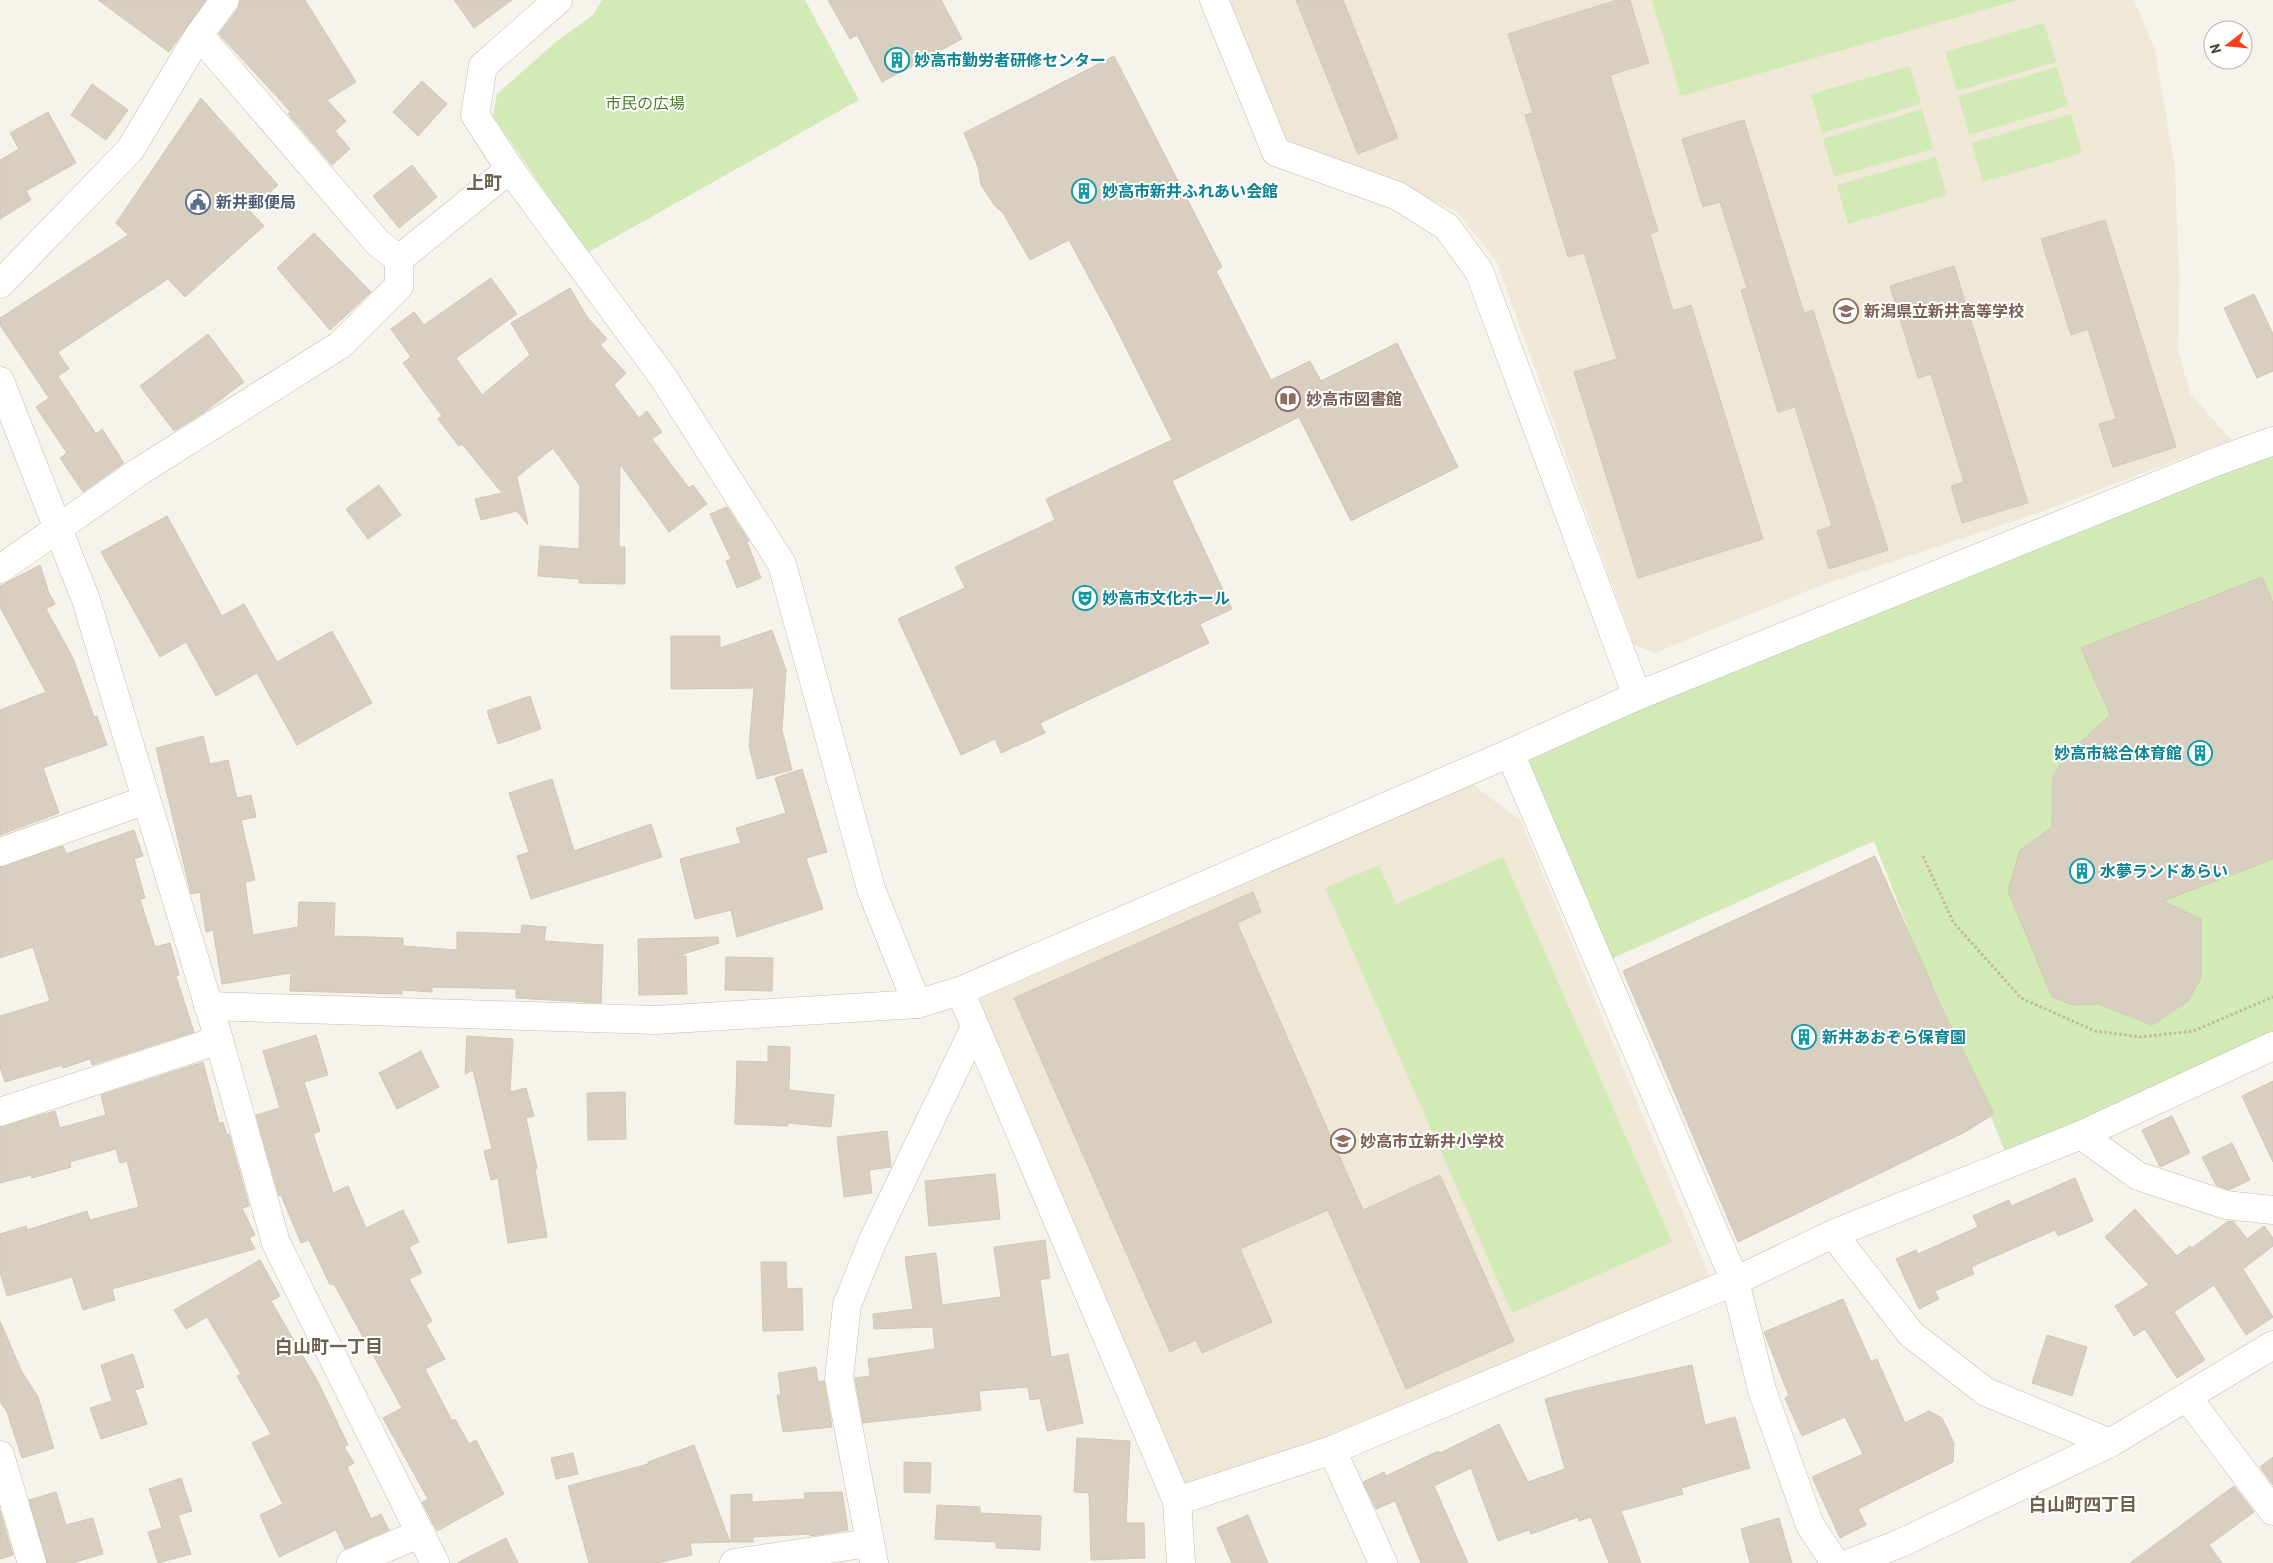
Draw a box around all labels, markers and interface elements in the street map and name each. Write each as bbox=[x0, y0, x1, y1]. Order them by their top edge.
north arrow bbox=[2203, 20, 2253, 70]
text: N bbox=[2206, 42, 2224, 56]
building icon: 妙高市勤労者研修センター bbox=[884, 47, 910, 73]
place label: 妙高市勤労者研修センター bbox=[914, 50, 1106, 69]
park label: 市民の広場 bbox=[605, 93, 685, 112]
district label: 上町 bbox=[466, 171, 502, 193]
building icon: 妙高市新井ふれあい会館 bbox=[1071, 178, 1097, 204]
place label: 妙高市新井ふれあい会館 bbox=[1102, 181, 1278, 200]
public building icon: 新井郵便局 bbox=[185, 189, 211, 215]
place label: 新井郵便局 bbox=[216, 192, 296, 211]
school or university icon: 新潟県立新井高等学校 bbox=[1833, 298, 1859, 324]
place label: 新潟県立新井高等学校 bbox=[1864, 301, 2024, 320]
library icon: 妙高市図書館 bbox=[1275, 386, 1301, 412]
place label: 妙高市図書館 bbox=[1306, 389, 1402, 408]
theatre icon: 妙高市文化ホール bbox=[1072, 585, 1098, 611]
place label: 妙高市文化ホール bbox=[1102, 588, 1230, 607]
building icon: 妙高市総合体育館 bbox=[2187, 740, 2213, 766]
place label: 妙高市総合体育館 bbox=[2054, 743, 2182, 762]
building icon: 水夢ランドあらい bbox=[2069, 858, 2095, 884]
place label: 水夢ランドあらい bbox=[2100, 861, 2228, 880]
building icon: 新井あおぞら保育園 bbox=[1791, 1024, 1817, 1050]
place label: 新井あおぞら保育園 bbox=[1822, 1027, 1966, 1046]
school or university icon: 妙高市立新井小学校 bbox=[1330, 1128, 1356, 1154]
place label: 妙高市立新井小学校 bbox=[1360, 1131, 1504, 1150]
district label: 白山町一丁目 bbox=[275, 1335, 383, 1357]
district label: 白山町四丁目 bbox=[2029, 1493, 2137, 1515]

